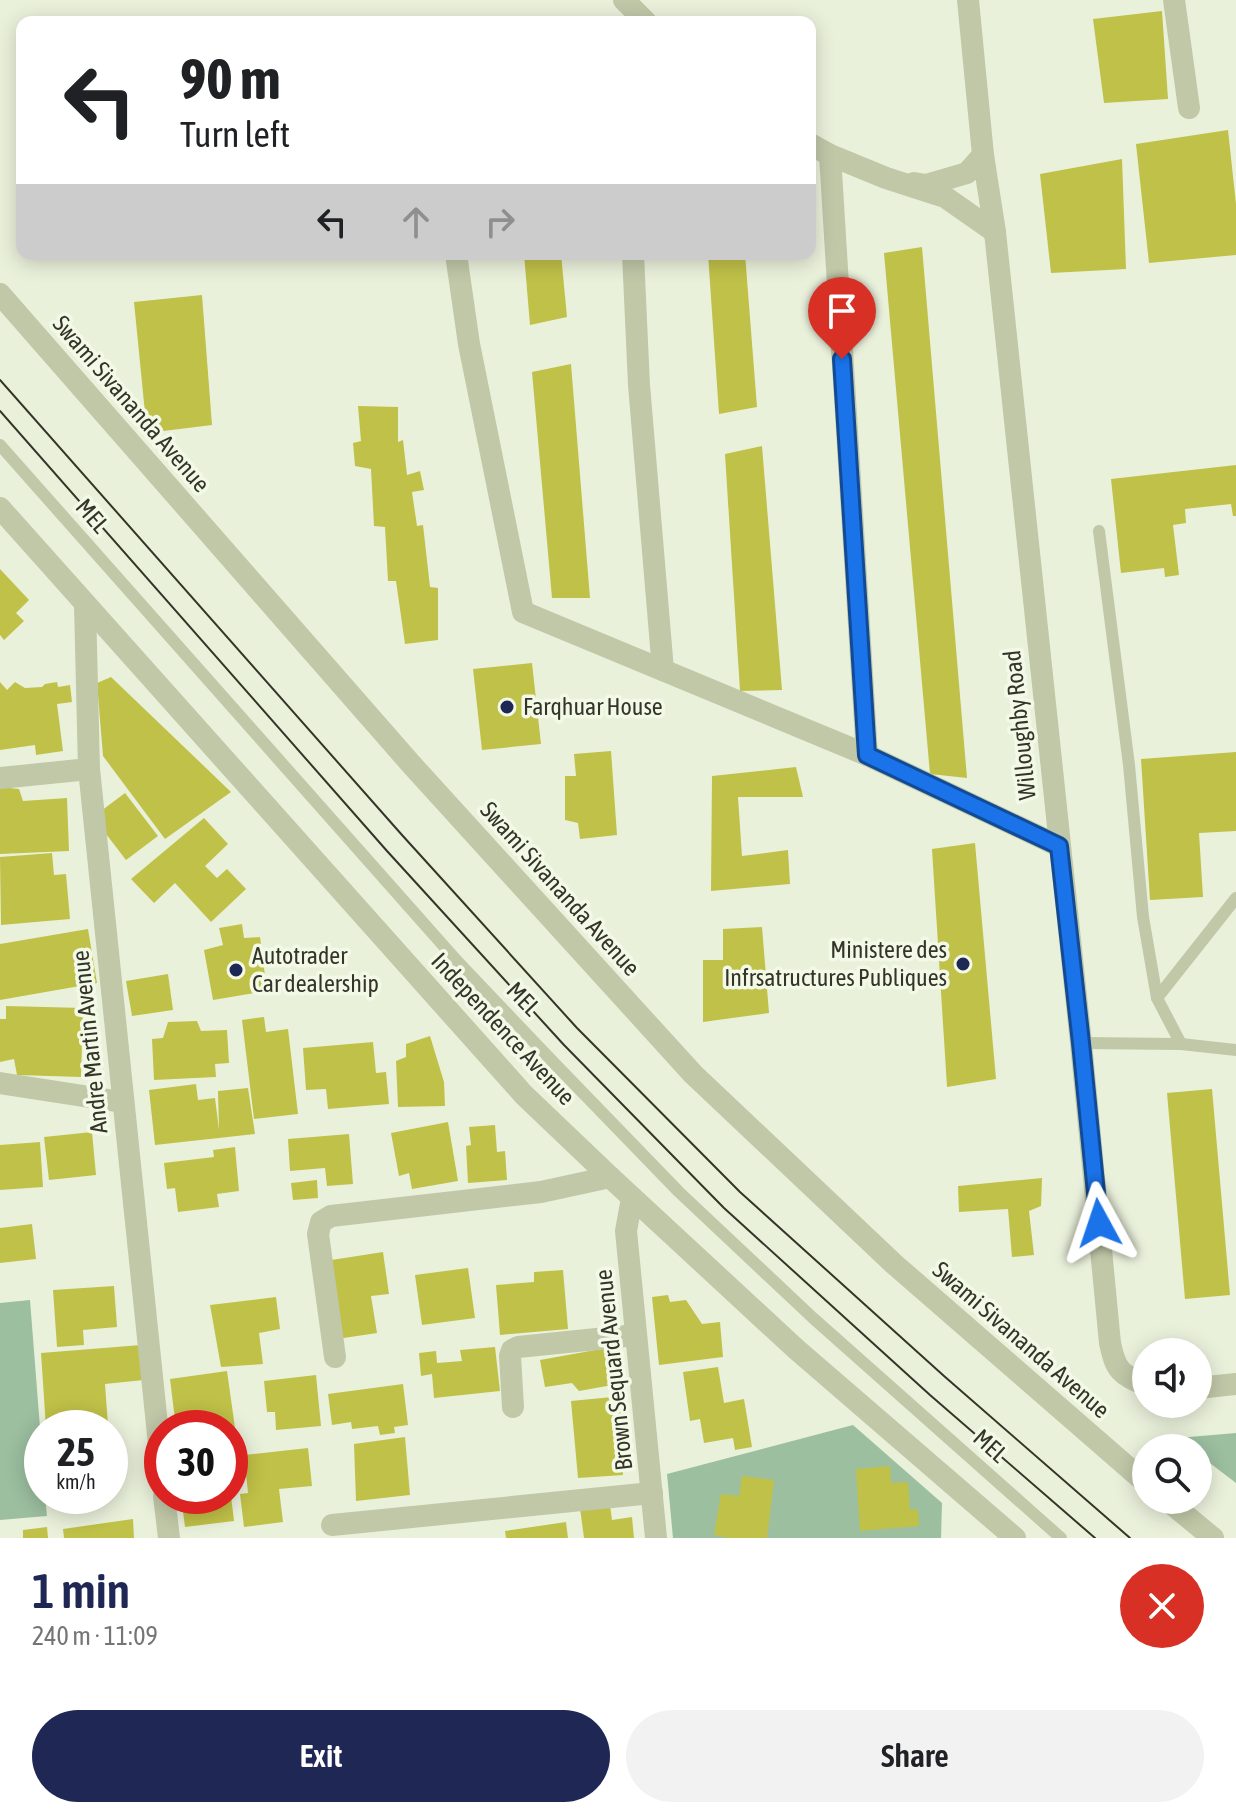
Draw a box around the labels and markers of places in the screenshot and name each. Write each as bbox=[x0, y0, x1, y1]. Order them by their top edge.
pin bbox=[808, 277, 876, 359]
place label: Farqhuar House bbox=[523, 693, 663, 720]
marker: Farqhuar House bbox=[498, 698, 516, 716]
place label: Ministere des Infrsatructures Publiques bbox=[724, 936, 947, 991]
place label: Autotrader Car dealership bbox=[252, 942, 379, 997]
marker: Ministere des Infrsatructures Publiques bbox=[954, 955, 972, 973]
marker: Autotrader Car dealership bbox=[227, 961, 245, 979]

